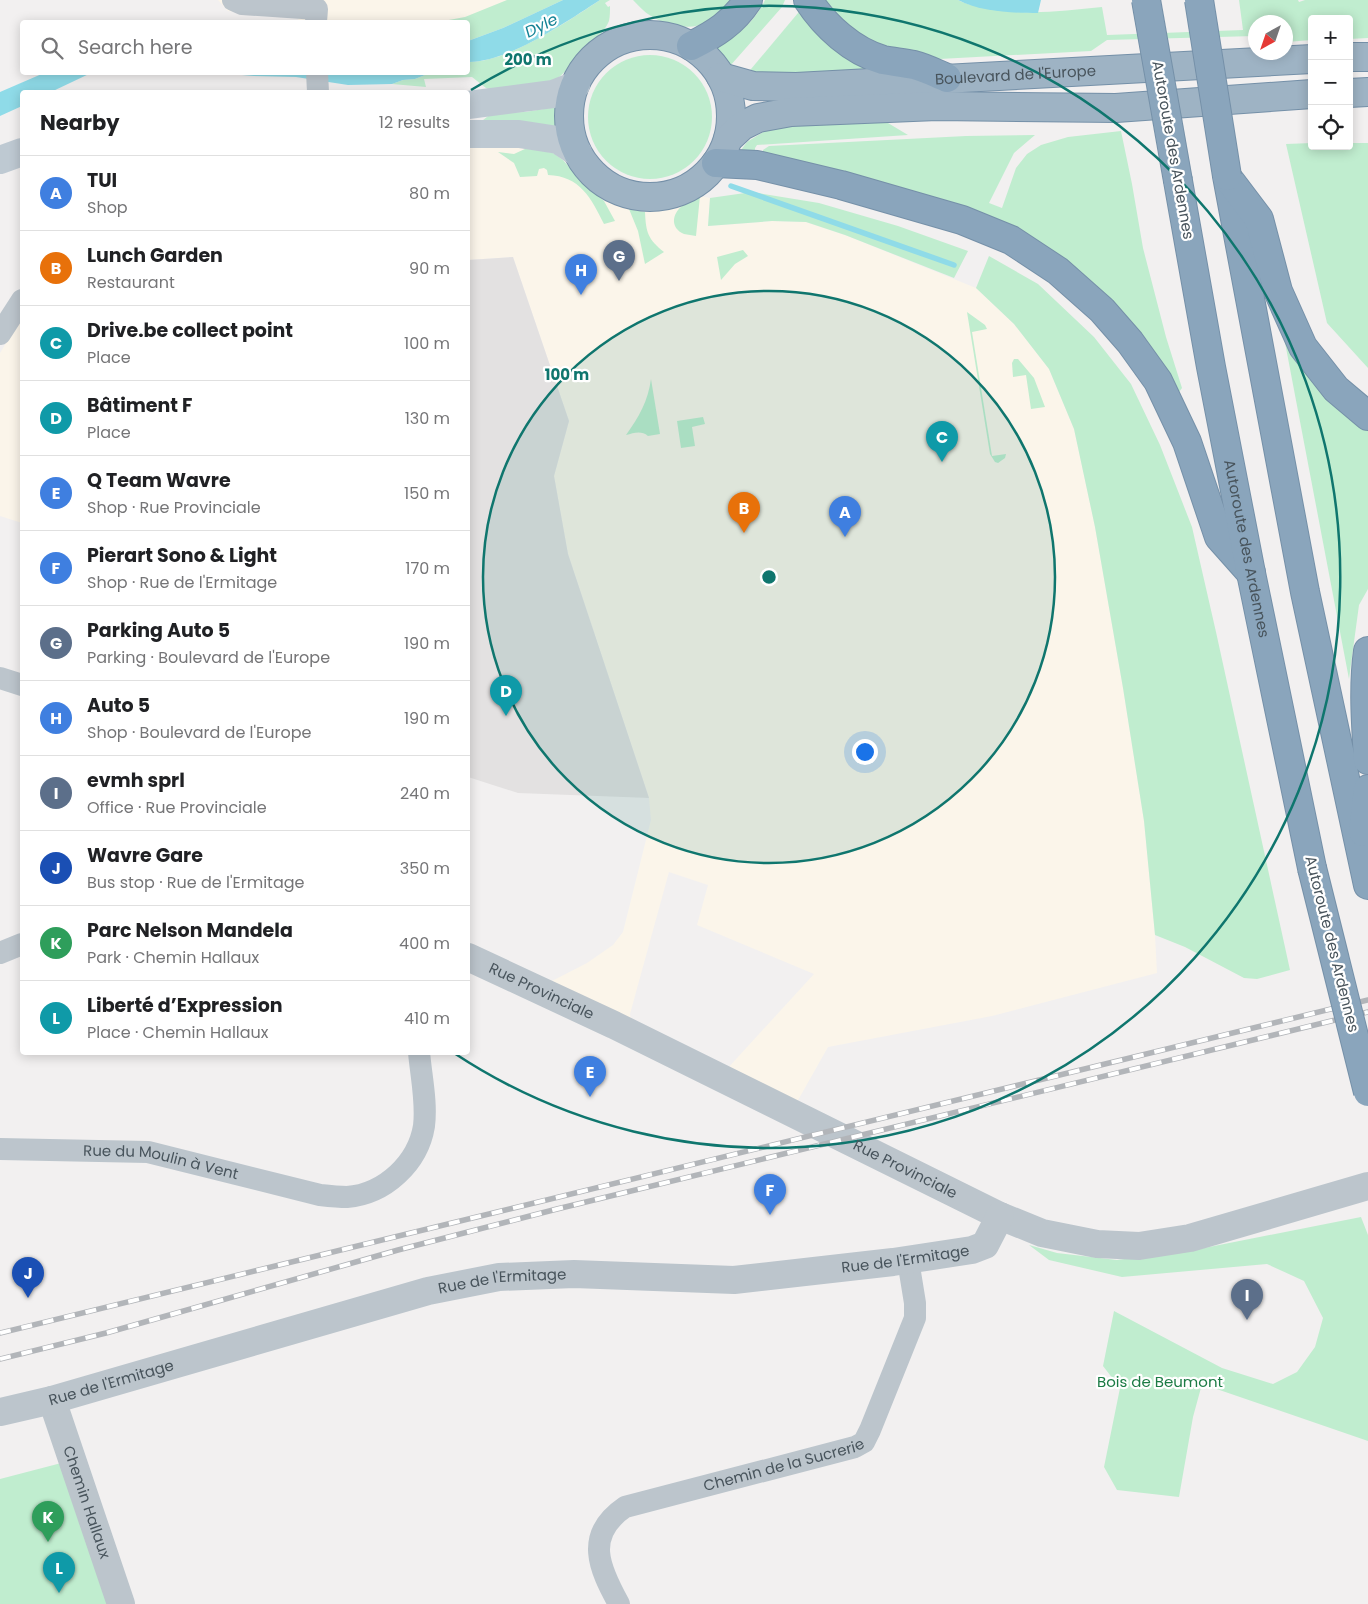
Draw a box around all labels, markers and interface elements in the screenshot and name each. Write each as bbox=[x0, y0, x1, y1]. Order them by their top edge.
water label: Dyle bbox=[521, 8, 562, 43]
north arrow bbox=[1248, 15, 1293, 60]
map controls bbox=[1308, 15, 1353, 150]
button: + bbox=[1308, 15, 1353, 60]
search box bbox=[20, 20, 470, 75]
icon: search bbox=[38, 34, 66, 62]
text: Search here bbox=[78, 34, 192, 61]
text: 200 m bbox=[504, 49, 552, 70]
street label: Autoroute des Ardennes bbox=[1147, 59, 1200, 241]
street label: Boulevard de l'Europe bbox=[934, 60, 1097, 89]
button: − bbox=[1308, 60, 1353, 105]
button: locate bbox=[1308, 105, 1353, 150]
text: Nearby bbox=[40, 108, 120, 137]
text: 12 results bbox=[379, 111, 450, 134]
text: TUI bbox=[87, 167, 117, 194]
text: A bbox=[50, 182, 62, 205]
text: 80 m bbox=[409, 182, 450, 205]
text: Shop bbox=[87, 196, 128, 219]
pin: G bbox=[603, 240, 635, 281]
text: Lunch Garden bbox=[87, 242, 223, 269]
pin: H bbox=[565, 254, 597, 295]
text: B bbox=[51, 257, 61, 280]
text: 90 m bbox=[409, 257, 450, 280]
text: Restaurant bbox=[87, 271, 175, 294]
text: Drive.be collect point bbox=[87, 317, 293, 344]
text: C bbox=[50, 332, 62, 355]
text: 100 m bbox=[404, 332, 450, 355]
text: Place bbox=[87, 346, 131, 369]
text: 100 m bbox=[545, 364, 589, 385]
text: Bâtiment F bbox=[87, 392, 193, 419]
text: D bbox=[50, 407, 62, 430]
text: 130 m bbox=[405, 407, 450, 430]
text: Place bbox=[87, 421, 131, 444]
pin: C bbox=[926, 421, 958, 462]
street label: Autoroute des Ardennes bbox=[1219, 458, 1275, 640]
text: Q Team Wavre bbox=[87, 467, 231, 494]
text: E bbox=[52, 482, 60, 505]
text: 150 m bbox=[404, 482, 450, 505]
pin: B bbox=[728, 492, 760, 533]
text: Shop · Rue Provinciale bbox=[87, 496, 261, 519]
pin: A bbox=[829, 496, 861, 537]
text: Pierart Sono & Light bbox=[87, 542, 277, 569]
text: F bbox=[52, 557, 60, 580]
text: 170 m bbox=[405, 557, 450, 580]
centre of rings bbox=[760, 568, 778, 586]
text: Shop · Rue de l'Ermitage bbox=[87, 571, 277, 594]
text: Parking Auto 5 bbox=[87, 617, 230, 644]
text: G bbox=[50, 632, 62, 655]
text: 190 m bbox=[404, 632, 450, 655]
text: Parking · Boulevard de l'Europe bbox=[87, 646, 330, 669]
pin: D bbox=[490, 675, 522, 716]
text: Auto 5 bbox=[87, 692, 150, 719]
text: H bbox=[50, 707, 62, 730]
text: 190 m bbox=[404, 707, 450, 730]
text: Shop · Boulevard de l'Europe bbox=[87, 721, 312, 744]
your location bbox=[852, 739, 878, 765]
text: evmh sprl bbox=[87, 767, 185, 794]
text: I bbox=[54, 782, 58, 805]
text: 240 m bbox=[400, 782, 450, 805]
text: Office · Rue Provinciale bbox=[87, 796, 267, 819]
text: Wavre Gare bbox=[87, 842, 203, 869]
street label: Autoroute des Ardennes bbox=[1300, 853, 1365, 1034]
text: J bbox=[51, 857, 61, 880]
text: 350 m bbox=[400, 857, 450, 880]
text: Bus stop · Rue de l'Ermitage bbox=[87, 871, 304, 894]
text: Parc Nelson Mandela bbox=[87, 917, 293, 944]
text: K bbox=[50, 932, 62, 955]
text: 400 m bbox=[399, 932, 450, 955]
text: Park · Chemin Hallaux bbox=[87, 946, 259, 969]
street label: Rue Provinciale bbox=[486, 957, 598, 1024]
text: Liberté d’Expression bbox=[87, 992, 283, 1019]
text: L bbox=[52, 1007, 60, 1030]
text: 410 m bbox=[404, 1007, 450, 1030]
text: Place · Chemin Hallaux bbox=[87, 1021, 269, 1044]
pin: E bbox=[574, 1056, 606, 1097]
street label: Rue Provinciale bbox=[850, 1134, 961, 1203]
street label: Rue du Moulin à Vent bbox=[83, 1140, 241, 1184]
pin: F bbox=[754, 1174, 786, 1215]
street label: Rue de l'Ermitage bbox=[840, 1240, 971, 1278]
pin: J bbox=[12, 1257, 44, 1298]
street label: Rue de l'Ermitage bbox=[436, 1263, 567, 1299]
pin: I bbox=[1231, 1279, 1263, 1320]
street label: Rue de l'Ermitage bbox=[46, 1354, 176, 1410]
park label: Bois de Beumont bbox=[1097, 1371, 1223, 1392]
street label: Chemin de la Sucrerie bbox=[701, 1433, 868, 1496]
street label: Chemin Hallaux bbox=[58, 1443, 116, 1561]
pin: K bbox=[32, 1501, 64, 1542]
pin: L bbox=[43, 1552, 75, 1593]

